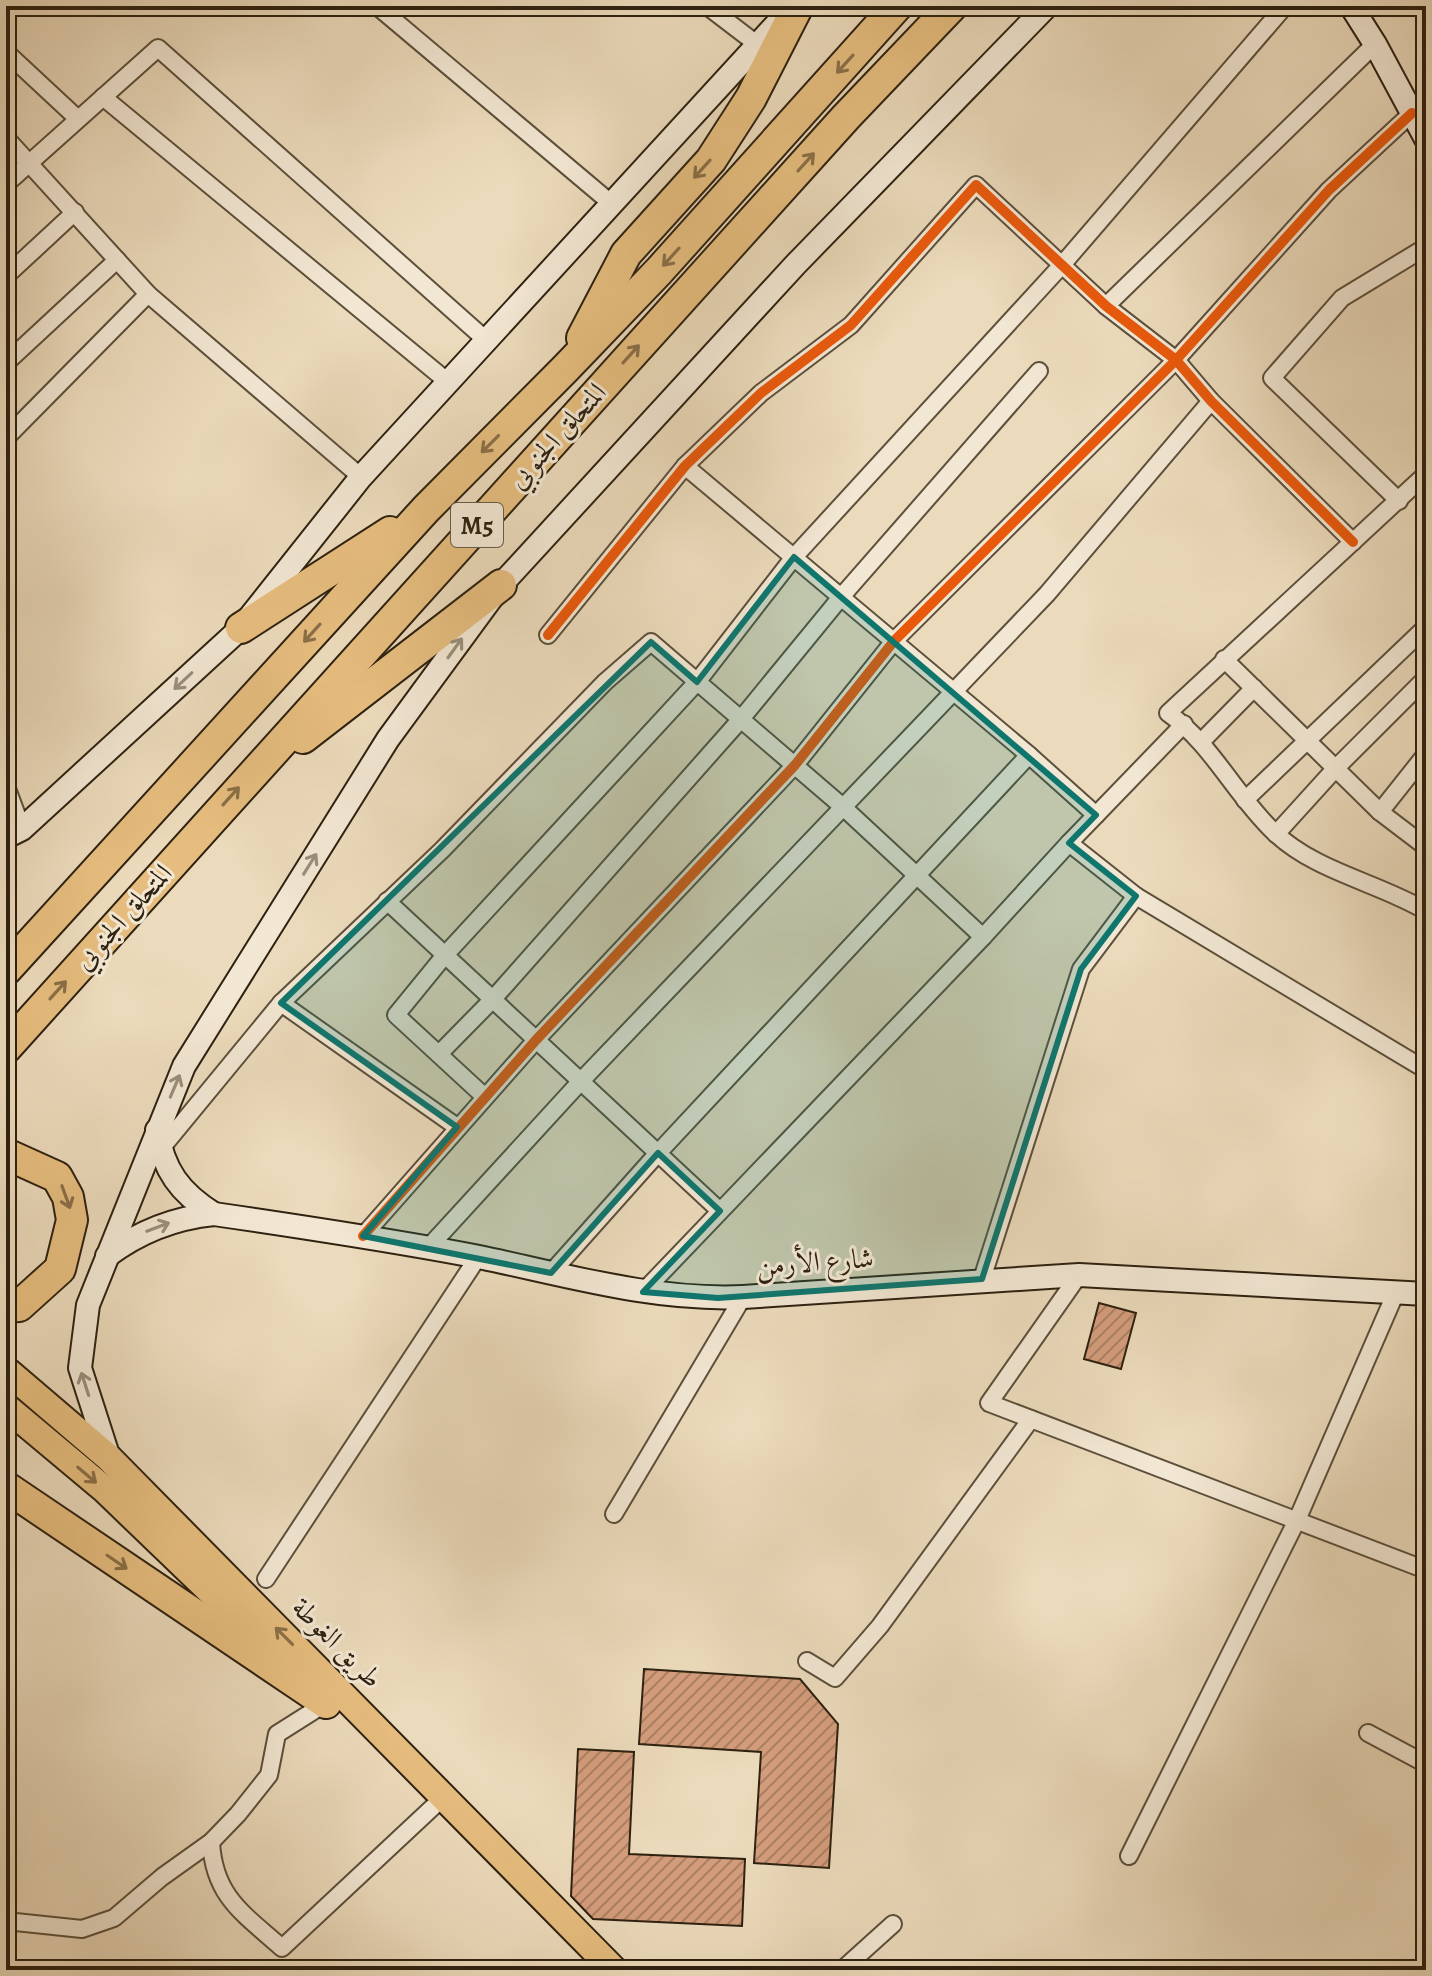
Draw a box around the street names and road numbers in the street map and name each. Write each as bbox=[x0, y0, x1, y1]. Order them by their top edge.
street label: المتحلق الجنوبي bbox=[499, 375, 617, 499]
road number: M5 bbox=[451, 503, 503, 547]
street label: المتحلق الجنوبي bbox=[65, 856, 183, 980]
street label: شارع الأرمن bbox=[755, 1239, 875, 1289]
street label: طريق الغوطة bbox=[283, 1589, 391, 1697]

